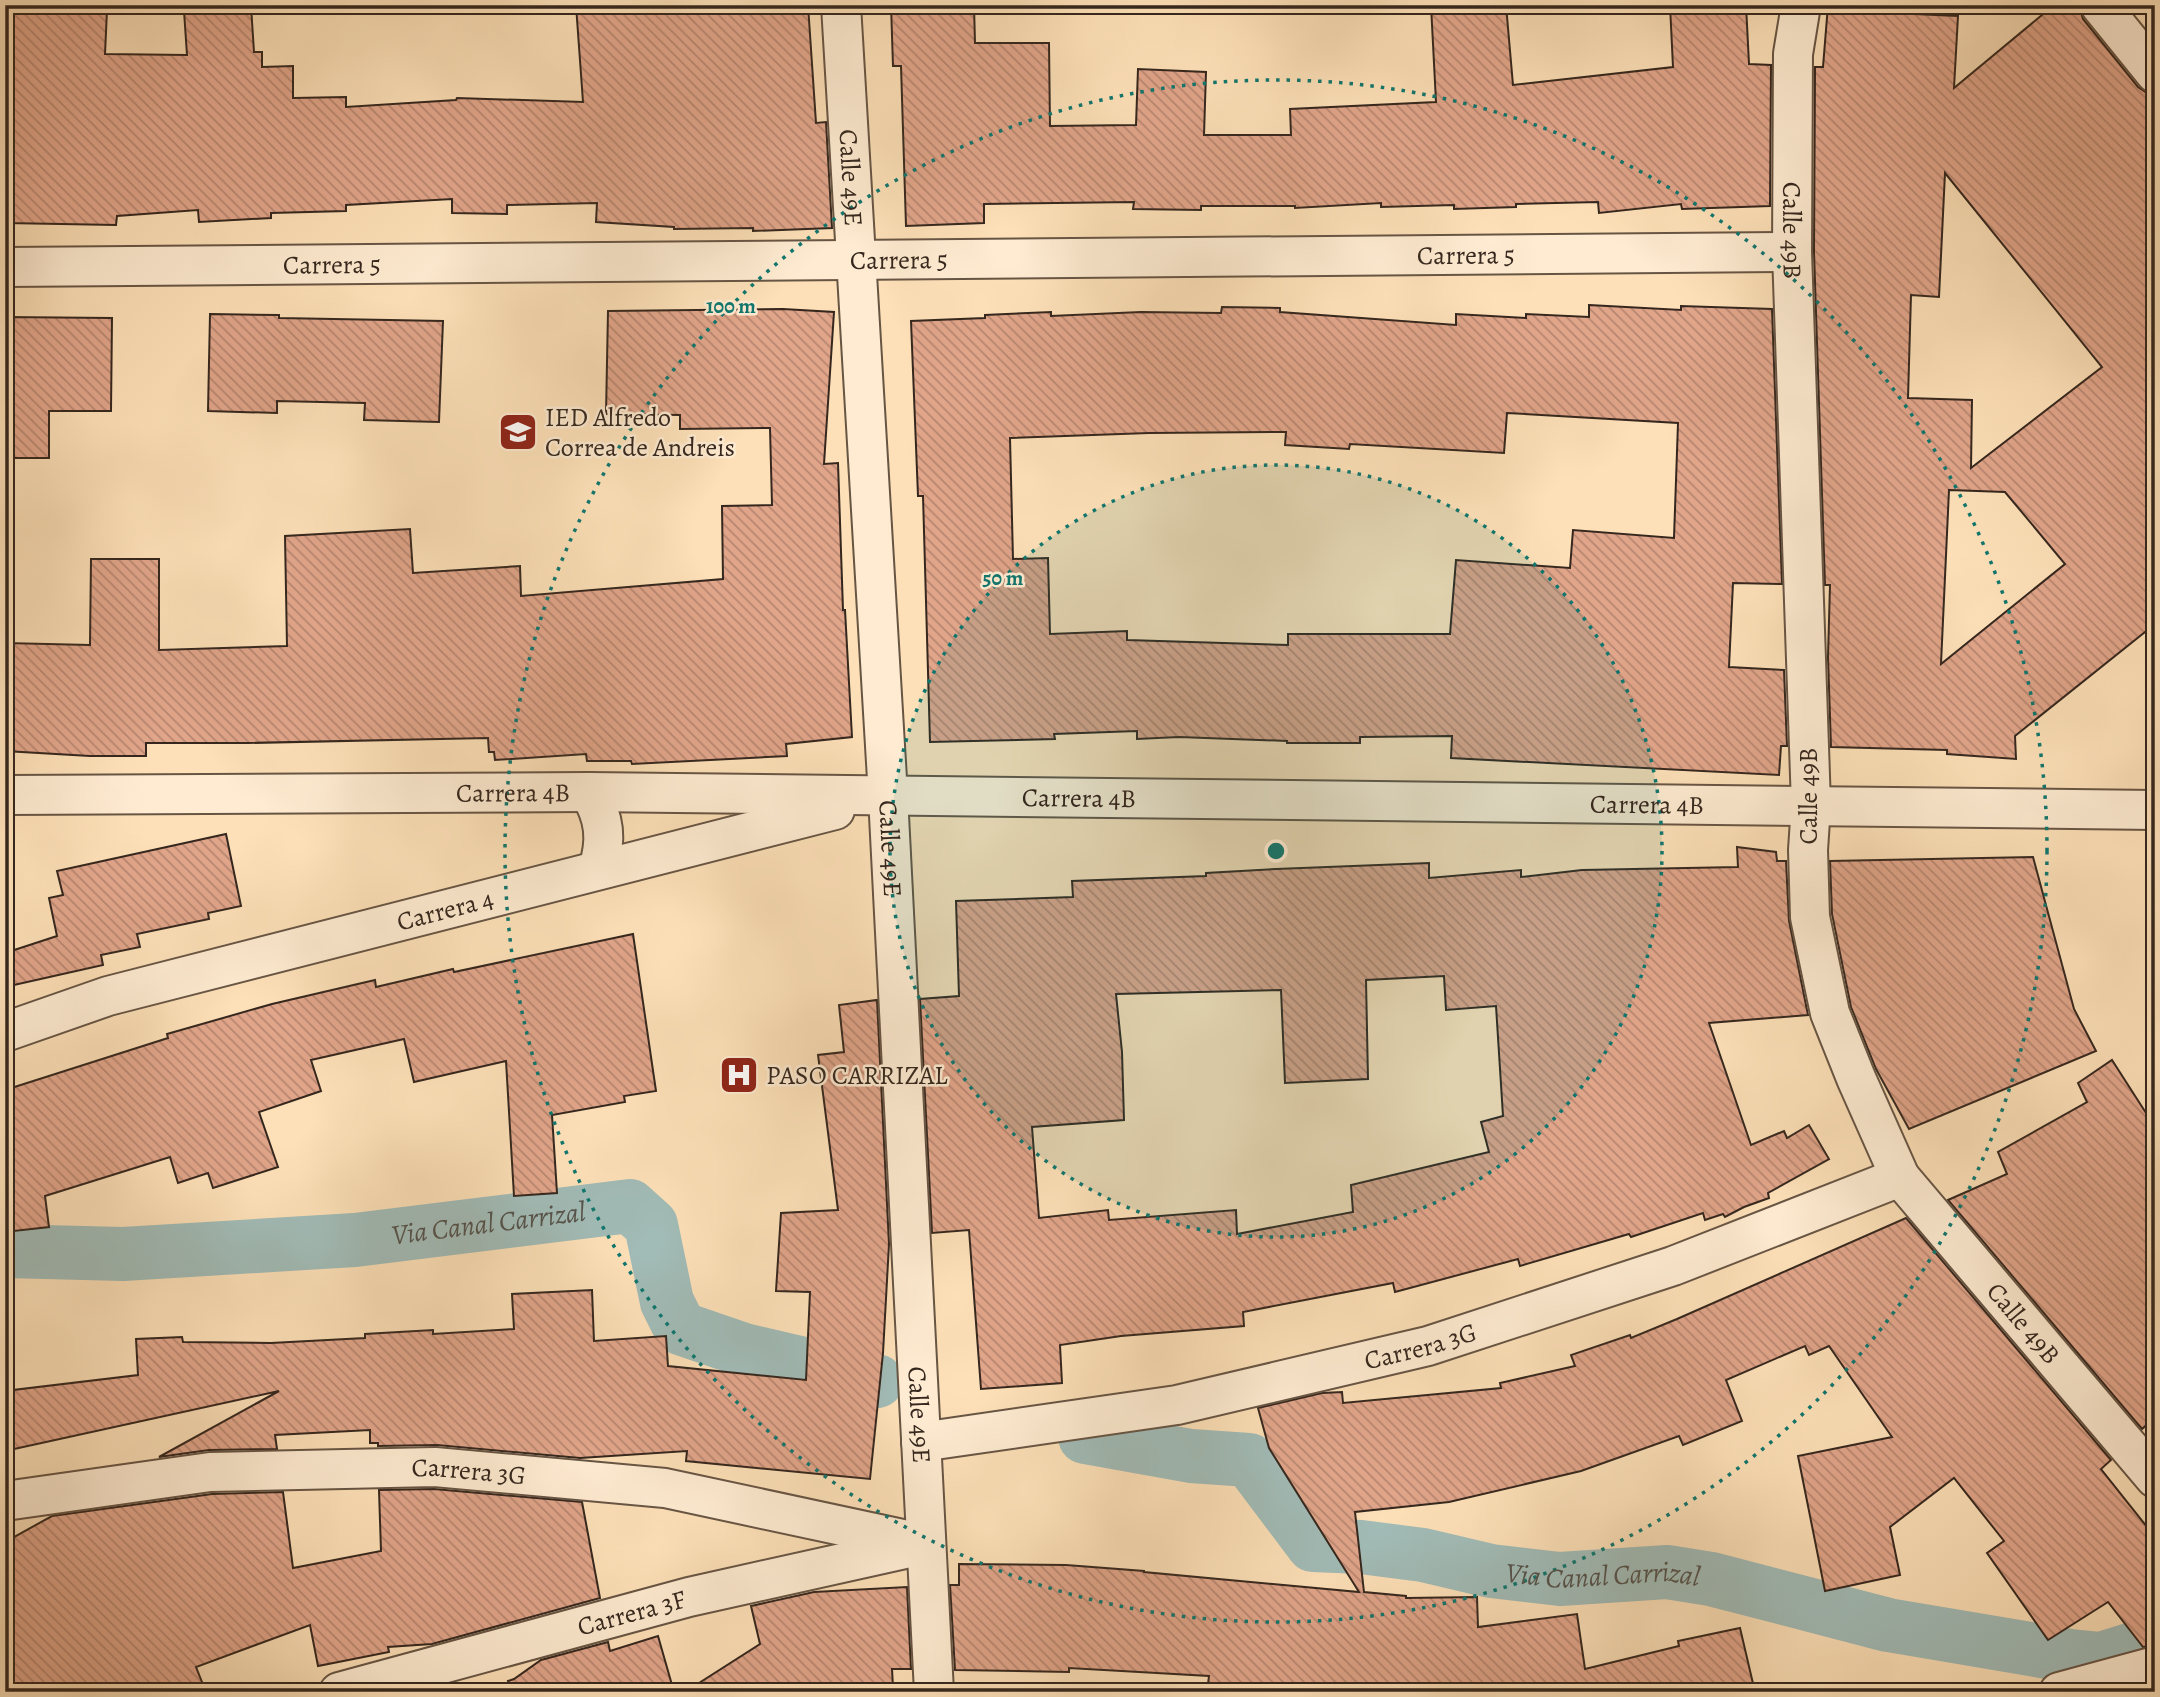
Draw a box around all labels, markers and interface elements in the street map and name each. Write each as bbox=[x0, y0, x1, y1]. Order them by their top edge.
street label: Calle 49E bbox=[831, 128, 872, 227]
street label: Calle 49B bbox=[1774, 182, 1810, 279]
street label: Carrera 5 bbox=[1417, 237, 1515, 273]
street label: Carrera 5 bbox=[850, 242, 948, 277]
street label: Carrera 5 bbox=[283, 246, 381, 282]
text: 100 m bbox=[706, 292, 756, 320]
place label: IED Alfredo Correa de Andreis bbox=[545, 400, 735, 465]
school or university icon: IED Alfredo Correa de Andreis bbox=[497, 411, 539, 453]
text: 50 m bbox=[983, 564, 1024, 592]
street label: Calle 49B bbox=[1791, 747, 1826, 845]
street label: Carrera 4B bbox=[456, 775, 570, 810]
street label: Carrera 4B bbox=[1022, 779, 1136, 816]
street label: Carrera 4B bbox=[1590, 786, 1704, 822]
street label: Calle 49E bbox=[871, 799, 911, 898]
centre of rings bbox=[1264, 839, 1288, 863]
street label: Carrera 4 bbox=[393, 881, 497, 939]
hospital icon: PASO CARRIZAL bbox=[718, 1054, 760, 1096]
place label: PASO CARRIZAL bbox=[766, 1058, 948, 1093]
water label: Via Canal Carrizal bbox=[389, 1193, 588, 1254]
street label: Calle 49B bbox=[1979, 1275, 2069, 1371]
street label: Carrera 3G bbox=[1361, 1314, 1481, 1378]
street label: Calle 49E bbox=[900, 1365, 940, 1464]
street label: Carrera 3G bbox=[411, 1449, 528, 1493]
water label: Via Canal Carrizal bbox=[1503, 1553, 1703, 1598]
street label: Carrera 3F bbox=[573, 1581, 689, 1644]

